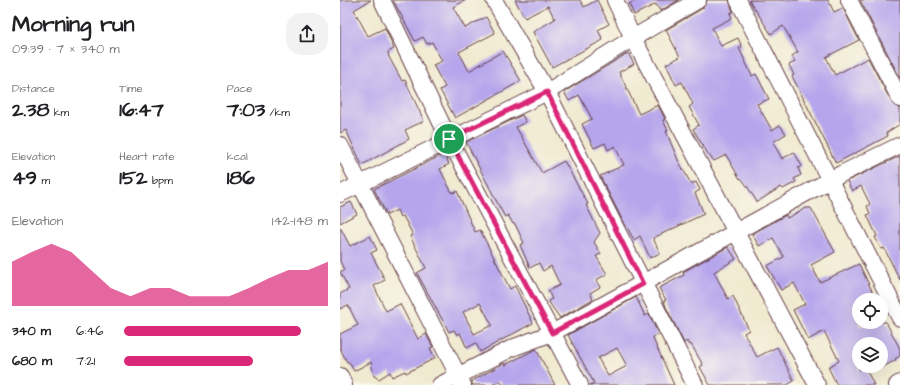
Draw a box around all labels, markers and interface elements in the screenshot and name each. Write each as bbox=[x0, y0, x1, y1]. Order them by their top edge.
text: Morning run bbox=[12, 9, 135, 40]
button: share bbox=[286, 13, 328, 55]
text: 09:39 · 7 × 340 m bbox=[12, 40, 120, 58]
text: Distance bbox=[12, 81, 55, 96]
text: Time bbox=[119, 81, 142, 96]
text: Pace bbox=[227, 81, 252, 96]
text: 2.38 bbox=[12, 96, 49, 124]
text: 16:47 bbox=[119, 96, 164, 124]
text: 7:03 bbox=[227, 96, 265, 124]
text: km bbox=[49, 105, 69, 120]
text: /km bbox=[265, 105, 290, 120]
pin bbox=[432, 122, 466, 156]
icon: arrive bbox=[438, 128, 460, 150]
text: Elevation bbox=[12, 149, 55, 164]
text: Heart rate bbox=[119, 149, 175, 164]
text: kcal bbox=[227, 149, 248, 164]
text: 49 bbox=[12, 164, 37, 192]
text: 152 bbox=[119, 164, 148, 192]
text: 186 bbox=[227, 164, 255, 192]
text: m bbox=[37, 173, 50, 188]
text: bpm bbox=[148, 173, 173, 188]
text: Elevation bbox=[12, 212, 63, 230]
text: 142–148 m bbox=[272, 212, 328, 230]
map controls bbox=[852, 293, 888, 373]
button: locate bbox=[852, 293, 888, 329]
text: 340 m bbox=[12, 322, 51, 340]
text: 6:46 bbox=[76, 322, 103, 340]
button: layers bbox=[852, 337, 888, 373]
text: 680 m bbox=[12, 352, 52, 370]
text: 7:21 bbox=[76, 352, 95, 370]

